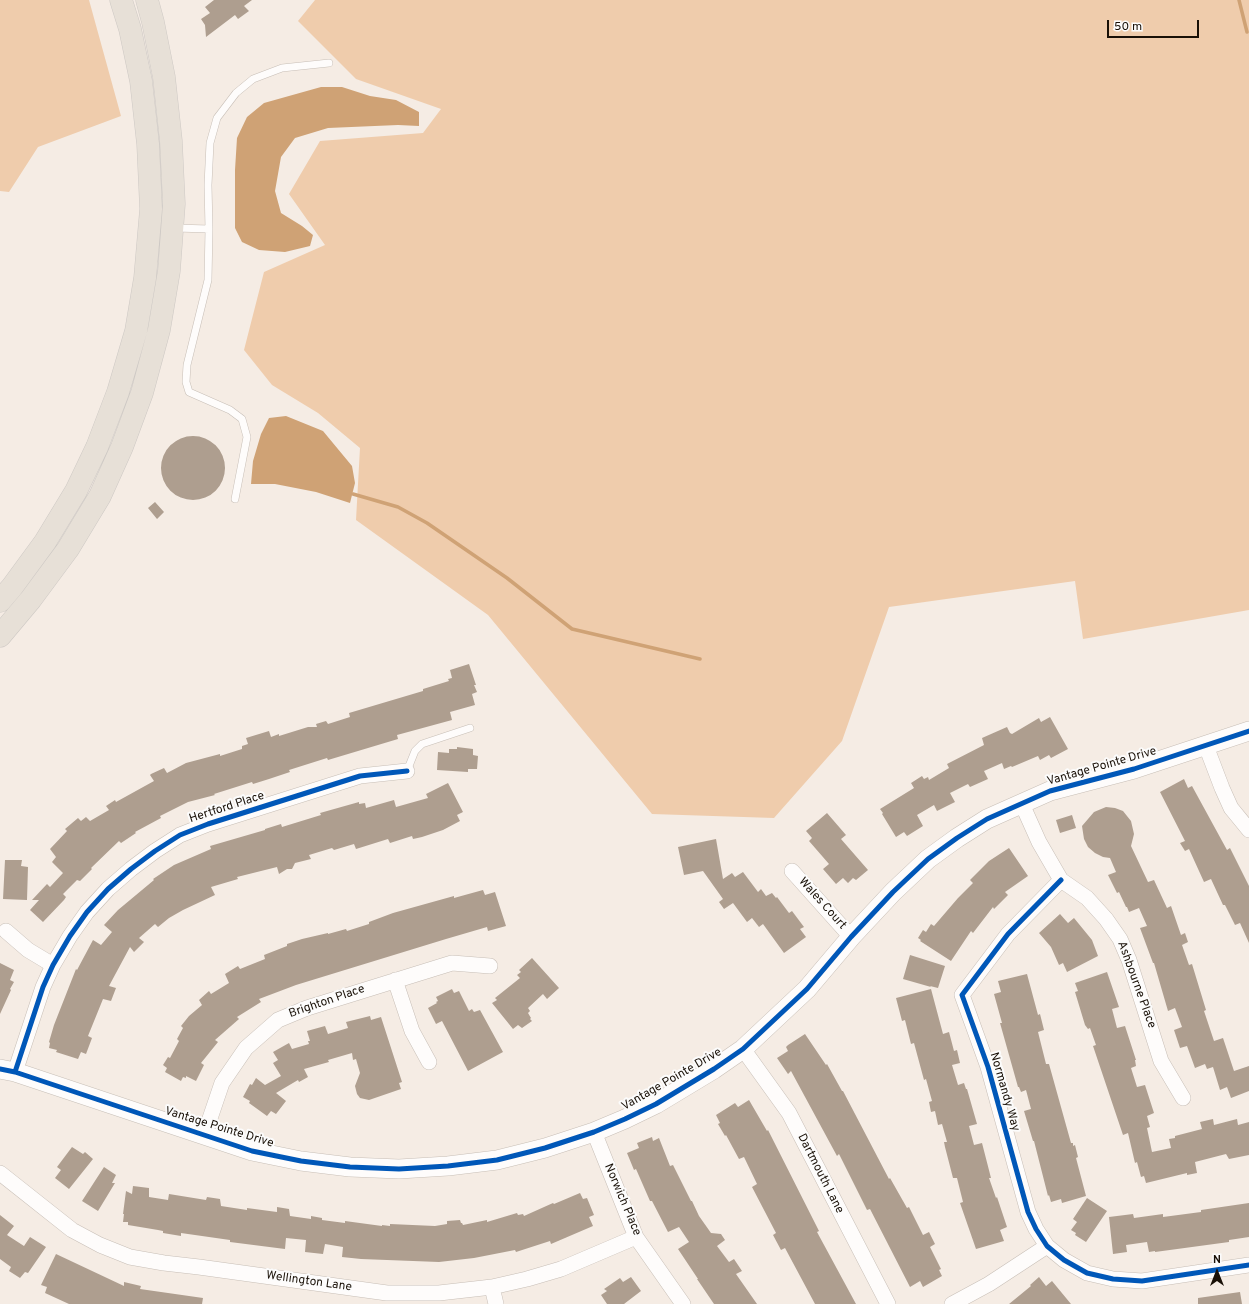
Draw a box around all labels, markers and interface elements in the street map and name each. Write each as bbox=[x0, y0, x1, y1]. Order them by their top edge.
scale bar bbox=[1109, 12, 1201, 38]
text: 50 m bbox=[1114, 19, 1142, 35]
street label: Vantage Pointe Drive bbox=[1046, 745, 1158, 789]
street label: Hertford Place bbox=[188, 789, 266, 827]
street label: Wales Court bbox=[795, 875, 849, 933]
street label: Ashbourne Place bbox=[1114, 940, 1158, 1030]
street label: Brighton Place bbox=[287, 982, 367, 1022]
street label: Vantage Pointe Drive bbox=[619, 1046, 725, 1114]
street label: Normandy Way bbox=[986, 1051, 1022, 1133]
street label: Vantage Pointe Drive bbox=[163, 1105, 275, 1151]
street label: Dartmouth Lane bbox=[794, 1132, 846, 1216]
street label: Norwich Place bbox=[600, 1162, 644, 1238]
north arrow bbox=[1197, 1252, 1237, 1292]
text: N bbox=[1213, 1253, 1221, 1267]
street label: Wellington Lane bbox=[265, 1269, 353, 1295]

